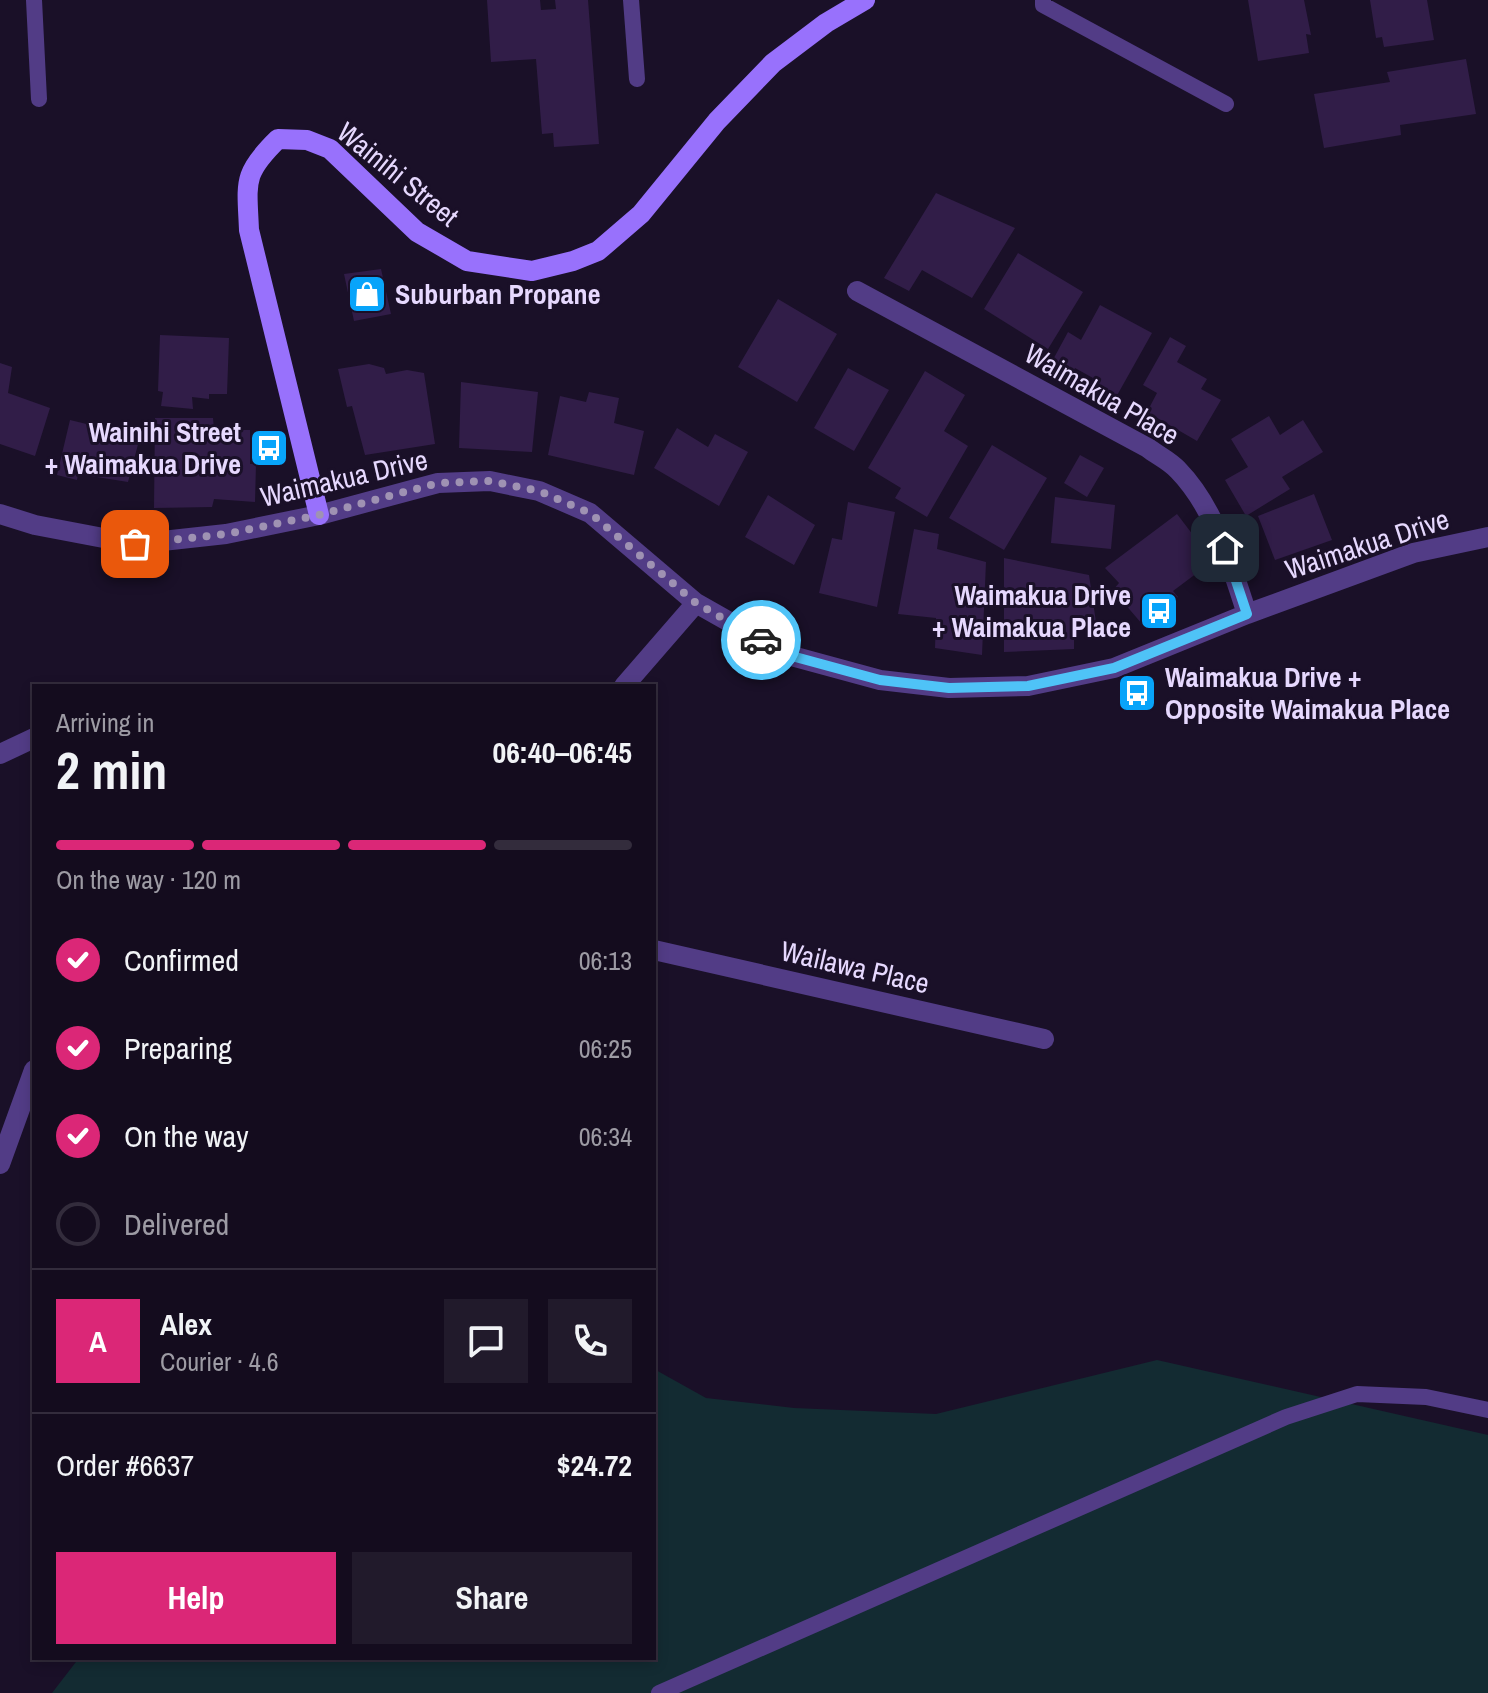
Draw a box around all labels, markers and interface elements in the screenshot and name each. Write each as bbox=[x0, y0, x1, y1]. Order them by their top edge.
street label: Wainihi Street bbox=[329, 113, 467, 235]
shop icon: Suburban Propane bbox=[346, 273, 388, 315]
place label: Suburban Propane bbox=[395, 275, 600, 313]
street label: Waimakua Place bbox=[1018, 334, 1186, 454]
place label: Wainihi Street + Waimakua Drive bbox=[45, 413, 241, 483]
bus stop icon: Wainihi Street + Waimakua Drive bbox=[248, 427, 290, 469]
street label: Waimakua Drive bbox=[257, 440, 431, 516]
street label: Waimakua Drive bbox=[1280, 500, 1454, 588]
pin bbox=[101, 510, 169, 578]
pin bbox=[1191, 514, 1259, 582]
icon: bag bbox=[113, 522, 157, 566]
icon: home bbox=[1203, 526, 1247, 570]
place label: Waimakua Drive + Waimakua Place bbox=[932, 576, 1131, 646]
bus stop icon: Waimakua Drive + Waimakua Place bbox=[1138, 590, 1180, 632]
courier bbox=[721, 600, 801, 680]
icon: car bbox=[739, 618, 783, 662]
place label: Waimakua Drive + Opposite Waimakua Place bbox=[1165, 658, 1450, 728]
bus stop icon: Waimakua Drive + Opposite Waimakua Place bbox=[1116, 672, 1158, 714]
text: Arriving in bbox=[56, 705, 154, 740]
text: 06:40–06:45 bbox=[493, 732, 632, 772]
text: 2 min bbox=[56, 735, 167, 805]
text: On the way · 120 m bbox=[56, 862, 241, 897]
street label: Wailawa Place bbox=[777, 932, 933, 1002]
icon: check bbox=[56, 938, 100, 982]
text: Confirmed bbox=[124, 940, 239, 980]
text: 06:13 bbox=[579, 943, 632, 978]
icon: check bbox=[56, 1026, 100, 1070]
text: Preparing bbox=[124, 1028, 232, 1068]
text: 06:25 bbox=[579, 1031, 632, 1066]
icon: check bbox=[56, 1114, 100, 1158]
text: On the way bbox=[124, 1116, 248, 1156]
text: 06:34 bbox=[579, 1119, 632, 1154]
text: Delivered bbox=[124, 1204, 229, 1244]
button: chat bbox=[444, 1299, 528, 1383]
button: phone bbox=[548, 1299, 632, 1383]
text: Alex bbox=[160, 1304, 212, 1344]
text: A bbox=[89, 1321, 107, 1361]
text: Courier · 4.6 bbox=[160, 1344, 279, 1379]
text: Order #6637 bbox=[56, 1445, 194, 1485]
text: $24.72 bbox=[557, 1445, 632, 1485]
button: Help bbox=[56, 1552, 336, 1644]
button: Share bbox=[352, 1552, 632, 1644]

